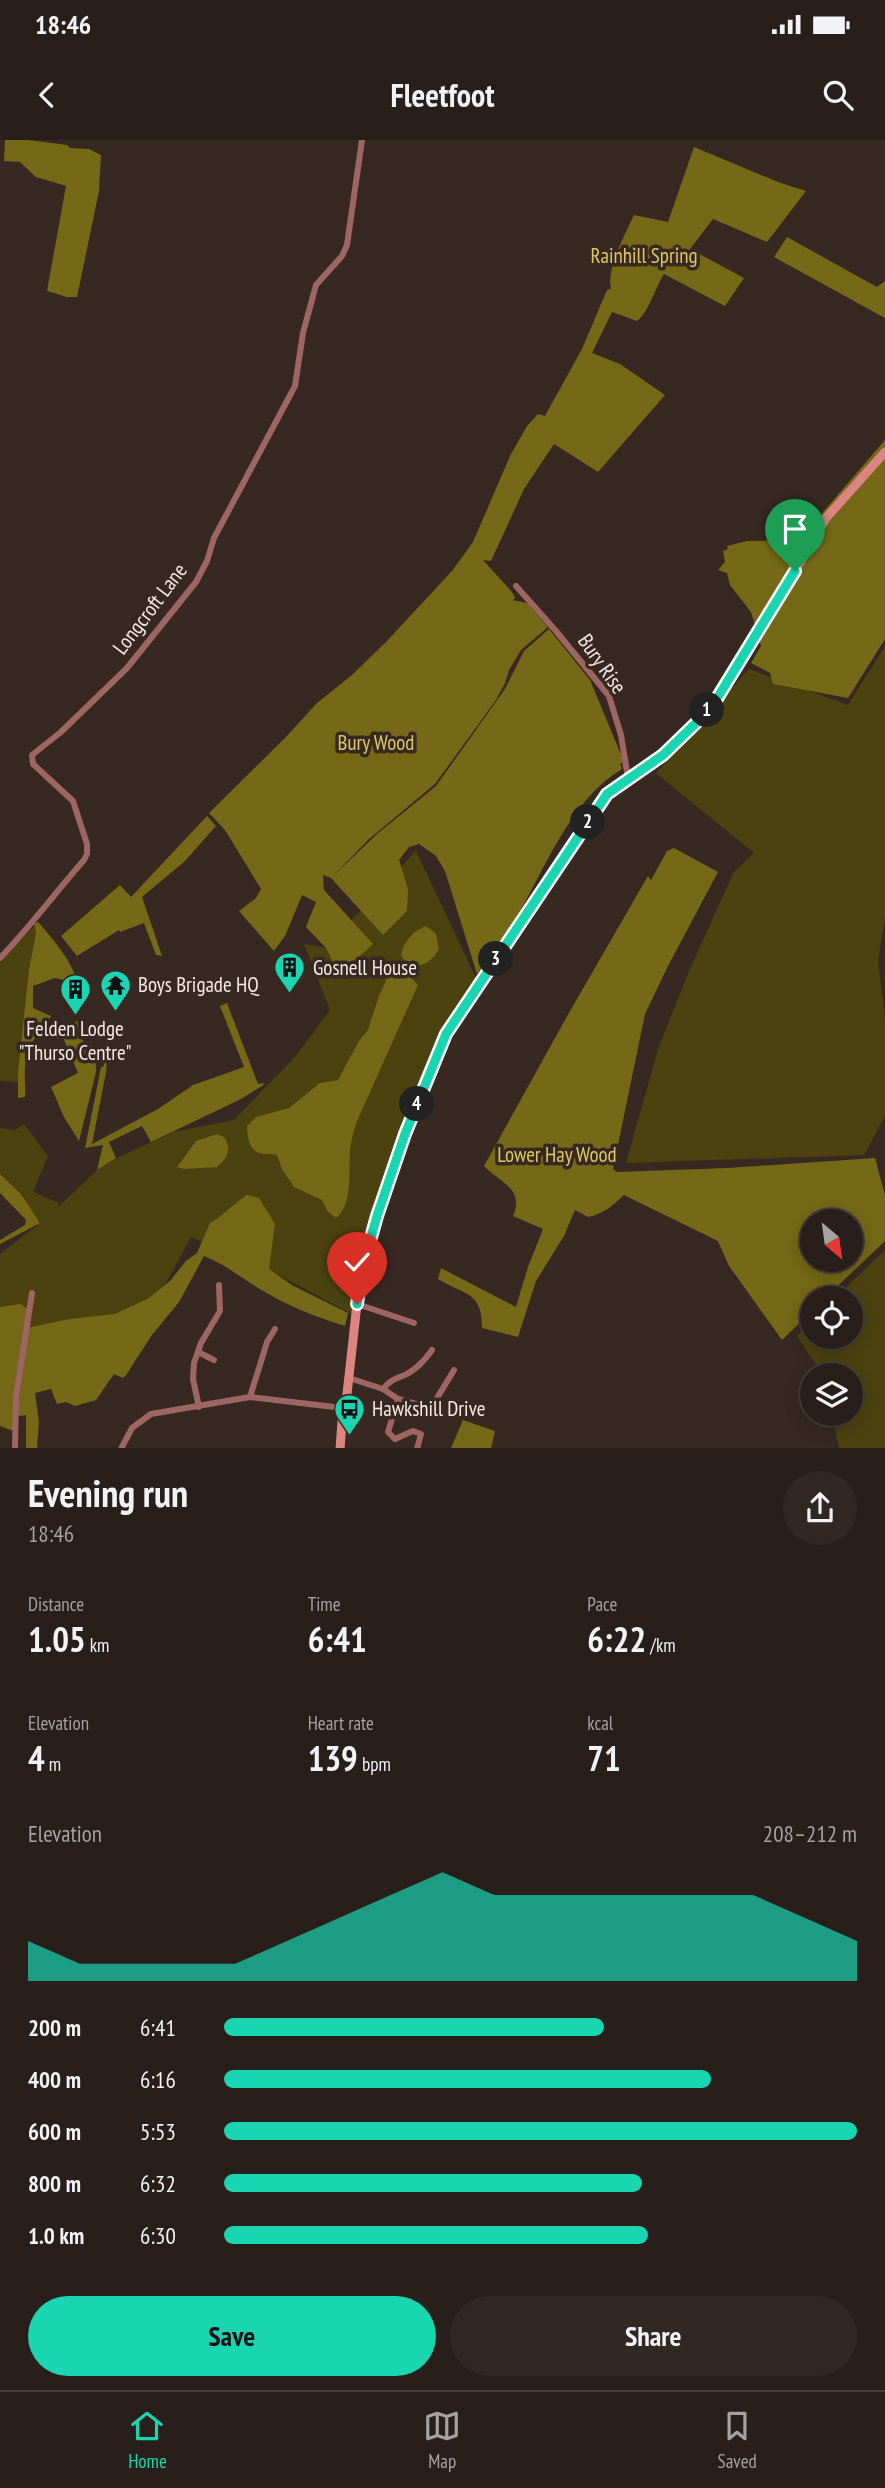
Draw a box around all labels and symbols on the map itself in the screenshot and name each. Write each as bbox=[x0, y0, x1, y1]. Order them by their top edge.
park label: Rainhill Spring bbox=[590, 242, 698, 269]
pin bbox=[765, 499, 825, 571]
street label: Longcroft Lane bbox=[107, 558, 193, 660]
street label: Bury Rise bbox=[572, 629, 633, 699]
pin: 1 bbox=[690, 692, 724, 728]
park label: Bury Wood bbox=[338, 729, 414, 756]
pin: 2 bbox=[570, 804, 606, 840]
pin: 3 bbox=[478, 942, 514, 976]
building icon: Gosnell House bbox=[273, 951, 307, 995]
place label: Gosnell House bbox=[313, 954, 417, 981]
temple icon: Boys Brigade HQ bbox=[98, 968, 132, 1012]
place label: Boys Brigade HQ bbox=[138, 971, 259, 998]
building icon: Felden Lodge "Thurso Centre" bbox=[58, 972, 92, 1016]
place label: Felden Lodge "Thurso Centre" bbox=[19, 1015, 131, 1066]
pin: 4 bbox=[400, 1086, 434, 1122]
park label: Lower Hay Wood bbox=[497, 1141, 617, 1168]
north arrow bbox=[800, 1209, 863, 1272]
pin bbox=[327, 1232, 387, 1304]
bus stop icon: Hawkshill Drive bbox=[332, 1392, 366, 1436]
place label: Hawkshill Drive bbox=[372, 1395, 485, 1422]

